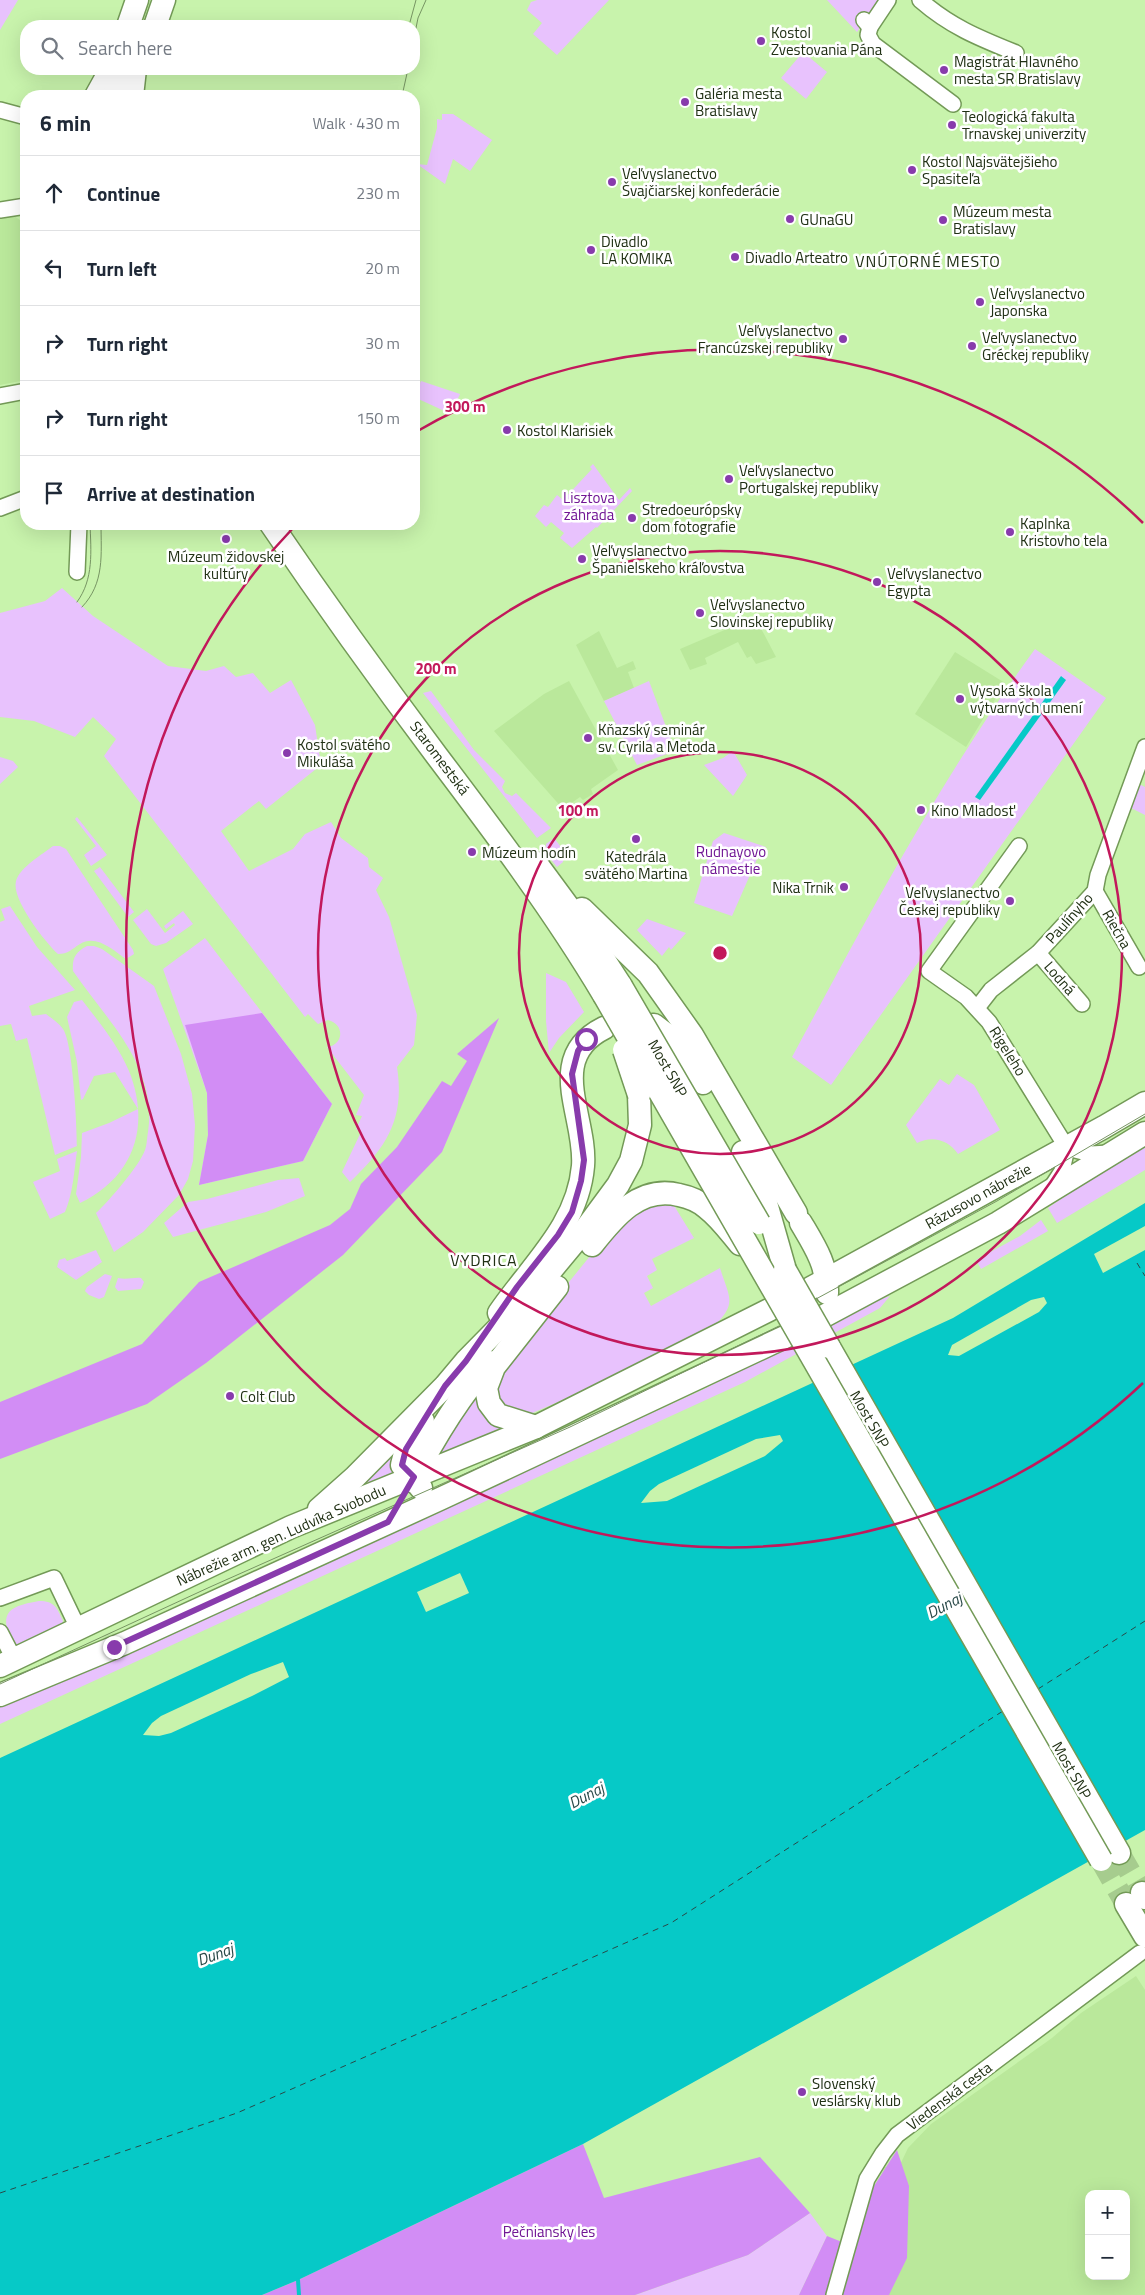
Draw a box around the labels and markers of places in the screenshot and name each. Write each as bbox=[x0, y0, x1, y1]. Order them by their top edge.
place label: Kostol Zvestovania Pána bbox=[771, 21, 883, 61]
marker: Kostol Zvestovania Pána bbox=[755, 35, 767, 47]
place label: Magistrát Hlavného mesta SR Bratislavy bbox=[954, 50, 1081, 90]
marker: Magistrát Hlavného mesta SR Bratislavy bbox=[938, 64, 950, 76]
place label: Galéria mesta Bratislavy bbox=[695, 82, 782, 122]
marker: Galéria mesta Bratislavy bbox=[679, 96, 691, 108]
place label: Teologická fakulta Trnavskej univerzity bbox=[962, 105, 1086, 145]
marker: Teologická fakulta Trnavskej univerzity bbox=[946, 119, 958, 131]
place label: Kostol Najsvätejšieho Spasiteľa bbox=[922, 150, 1058, 190]
place label: Veľvyslanectvo Švajčiarskej konfederácie bbox=[622, 162, 780, 202]
marker: Kostol Najsvätejšieho Spasiteľa bbox=[906, 164, 918, 176]
marker: Veľvyslanectvo Švajčiarskej konfederácie bbox=[606, 176, 618, 188]
place label: Múzeum mesta Bratislavy bbox=[953, 200, 1052, 240]
place label: GUnaGU bbox=[800, 208, 853, 231]
marker: GUnaGU bbox=[784, 213, 796, 225]
marker: Múzeum mesta Bratislavy bbox=[937, 214, 949, 226]
place label: Divadlo LA KOMIKA bbox=[601, 230, 672, 270]
marker: Divadlo LA KOMIKA bbox=[585, 244, 597, 256]
place label: Divadlo Arteatro bbox=[745, 246, 848, 269]
marker: Divadlo Arteatro bbox=[729, 251, 741, 263]
place label: Veľvyslanectvo Japonska bbox=[990, 282, 1085, 322]
marker: Veľvyslanectvo Japonska bbox=[974, 296, 986, 308]
place label: Veľvyslanectvo Francúzskej republiky bbox=[698, 319, 833, 359]
place label: Veľvyslanectvo Gréckej republiky bbox=[982, 326, 1089, 366]
marker: Veľvyslanectvo Francúzskej republiky bbox=[837, 333, 849, 345]
marker: Veľvyslanectvo Gréckej republiky bbox=[966, 340, 978, 352]
place label: Kostol Klarisiek bbox=[517, 419, 613, 442]
marker: Kostol Klarisiek bbox=[501, 424, 513, 436]
place label: Veľvyslanectvo Portugalskej republiky bbox=[739, 459, 879, 499]
marker: Veľvyslanectvo Portugalskej republiky bbox=[723, 473, 735, 485]
place label: Stredoeurópsky dom fotografie bbox=[642, 498, 742, 538]
marker: Stredoeurópsky dom fotografie bbox=[626, 512, 638, 524]
place label: Kaplnka Kristovho tela bbox=[1020, 512, 1108, 552]
marker: Kaplnka Kristovho tela bbox=[1004, 526, 1016, 538]
marker: Múzeum židovskej kultúry bbox=[220, 533, 232, 545]
place label: Veľvyslanectvo Španielskeho kráľovstva bbox=[592, 539, 745, 579]
place label: Múzeum židovskej kultúry bbox=[168, 545, 284, 585]
marker: Veľvyslanectvo Španielskeho kráľovstva bbox=[576, 553, 588, 565]
place label: Veľvyslanectvo Egypta bbox=[887, 562, 982, 602]
marker: Veľvyslanectvo Egypta bbox=[871, 576, 883, 588]
place label: Veľvyslanectvo Slovinskej republiky bbox=[710, 593, 834, 633]
marker: Veľvyslanectvo Slovinskej republiky bbox=[694, 607, 706, 619]
place label: Vysoká škola výtvarných umení bbox=[970, 679, 1084, 719]
marker: Vysoká škola výtvarných umení bbox=[954, 693, 966, 705]
place label: Kňazský seminár sv. Cyrila a Metoda bbox=[598, 718, 716, 758]
marker: Kňazský seminár sv. Cyrila a Metoda bbox=[582, 732, 594, 744]
place label: Kostol svätého Mikuláša bbox=[297, 733, 391, 773]
marker: Kostol svätého Mikuláša bbox=[281, 747, 293, 759]
place label: Kino Mladosť bbox=[931, 799, 1016, 822]
marker: Kino Mladosť bbox=[915, 804, 927, 816]
marker: Katedrála svätého Martina bbox=[630, 833, 642, 845]
place label: Múzeum hodín bbox=[482, 841, 576, 864]
place label: Katedrála svätého Martina bbox=[584, 845, 688, 885]
marker: Múzeum hodín bbox=[466, 846, 478, 858]
place label: Nika Trnik bbox=[772, 876, 834, 899]
marker: Nika Trnik bbox=[838, 881, 850, 893]
place label: Veľvyslanectvo Českej republiky bbox=[899, 881, 1000, 921]
marker: Veľvyslanectvo Českej republiky bbox=[1004, 895, 1016, 907]
centre of rings bbox=[711, 944, 729, 962]
place label: Colt Club bbox=[240, 1385, 296, 1408]
marker: Colt Club bbox=[224, 1390, 236, 1402]
place label: Slovenský veslársky klub bbox=[812, 2072, 901, 2112]
marker: Slovenský veslársky klub bbox=[796, 2086, 808, 2098]

